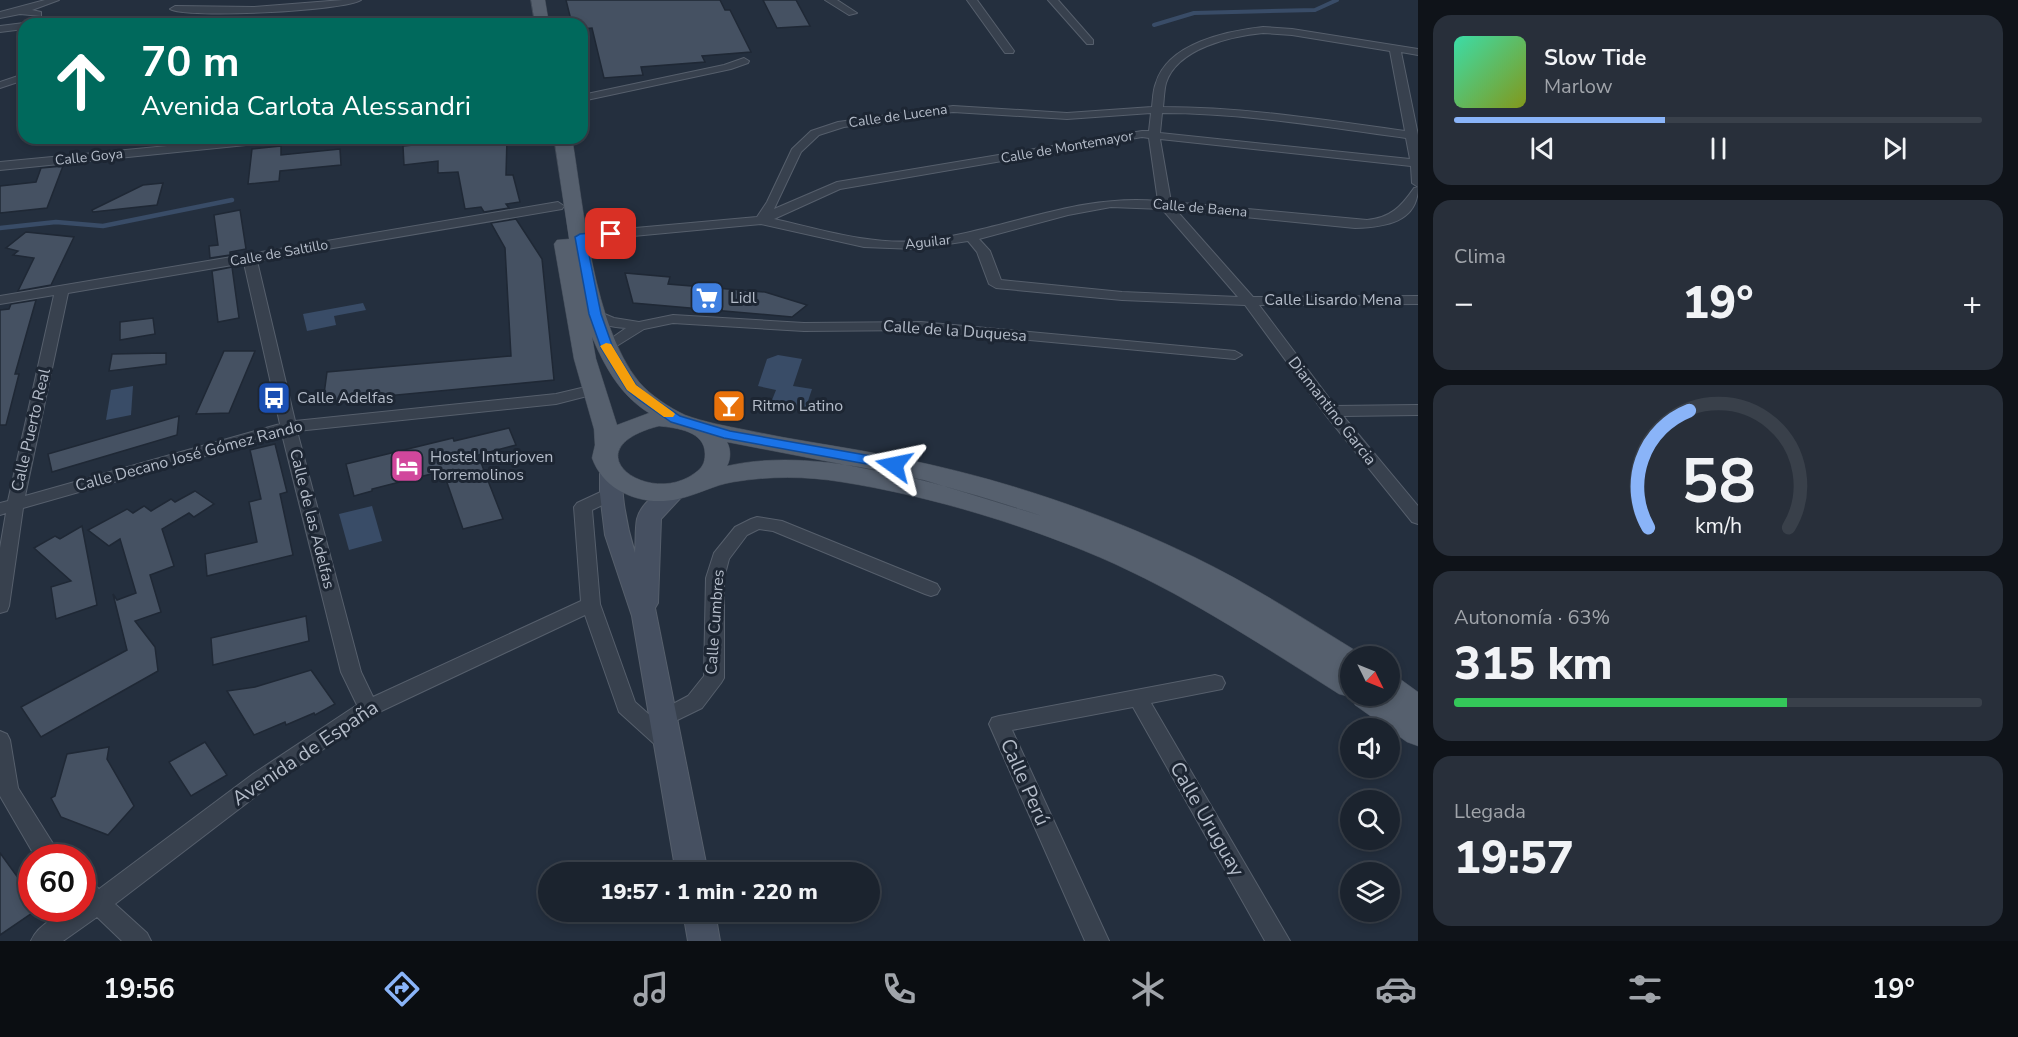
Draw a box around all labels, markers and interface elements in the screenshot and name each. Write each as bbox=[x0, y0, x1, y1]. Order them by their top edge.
text: 70 m bbox=[141, 34, 240, 91]
icon: ahead bbox=[42, 42, 120, 120]
text: Slow Tide bbox=[1544, 43, 1646, 73]
text: Marlow bbox=[1544, 73, 1612, 100]
text: Avenida Carlota Alessandri bbox=[141, 88, 471, 125]
street label: Calle de Lucena bbox=[847, 100, 949, 132]
street label: Calle de Montemayor bbox=[999, 126, 1135, 168]
icon: previous bbox=[1526, 132, 1559, 165]
icon: pause bbox=[1702, 132, 1735, 165]
icon: next bbox=[1878, 132, 1911, 165]
street label: Calle Goya bbox=[54, 144, 124, 170]
street label: Calle de Baena bbox=[1152, 194, 1248, 222]
pin bbox=[585, 208, 636, 259]
icon: arrive bbox=[594, 217, 627, 250]
street label: Aguilar bbox=[904, 230, 952, 254]
street label: Calle de Saltillo bbox=[228, 235, 330, 271]
text: Clima bbox=[1454, 243, 1506, 270]
text: 19° bbox=[1682, 273, 1754, 334]
supermarket icon: Lidl bbox=[689, 280, 725, 316]
text: − bbox=[1454, 281, 1474, 326]
text: + bbox=[1962, 281, 1982, 326]
place label: Lidl bbox=[730, 287, 757, 309]
street label: Calle Lisardo Mena bbox=[1264, 289, 1402, 311]
street label: Calle de la Duquesa bbox=[882, 315, 1028, 347]
street label: Diamantino Garcia bbox=[1283, 352, 1381, 470]
street label: Calle Puerto Real bbox=[6, 366, 56, 494]
bus stop icon: Calle Adelfas bbox=[256, 380, 292, 416]
place label: Calle Adelfas bbox=[297, 387, 393, 409]
bar icon: Ritmo Latino bbox=[711, 388, 747, 424]
place label: Ritmo Latino bbox=[752, 395, 843, 417]
street label: Calle Decano José Gómez Rando bbox=[73, 415, 305, 497]
position arrow bbox=[862, 433, 926, 497]
text: 58 bbox=[1681, 439, 1755, 524]
place label: Hostel Inturjoven Torremolinos bbox=[430, 446, 553, 486]
street label: Calle de las Adelfas bbox=[284, 447, 340, 591]
hotel icon: Hostel Inturjoven Torremolinos bbox=[389, 448, 425, 484]
text: km/h bbox=[1694, 511, 1742, 541]
street label: Calle Cumbres bbox=[700, 569, 730, 675]
text: Autonomía · 63% bbox=[1454, 604, 1610, 631]
text: 315 km bbox=[1454, 634, 1613, 695]
north arrow bbox=[1340, 646, 1400, 706]
map controls bbox=[1340, 646, 1400, 922]
street label: Avenida de España bbox=[227, 694, 383, 812]
button: sound bbox=[1340, 718, 1400, 778]
street label: Calle Perú bbox=[994, 734, 1056, 830]
street label: Calle Uruguay bbox=[1163, 757, 1251, 882]
button: search bbox=[1340, 790, 1400, 850]
text: Llegada bbox=[1454, 798, 1526, 825]
text: 19:57 bbox=[1454, 828, 1574, 889]
speed limit sign: 60 bbox=[18, 844, 96, 922]
button: layers bbox=[1340, 862, 1400, 922]
text: 19:57 · 1 min · 220 m bbox=[600, 877, 818, 907]
icon: directions bbox=[381, 968, 423, 1010]
icon: music bbox=[630, 968, 672, 1010]
icon: phone bbox=[878, 968, 920, 1010]
icon: climate bbox=[1127, 968, 1169, 1010]
icon: car bbox=[1375, 968, 1417, 1010]
icon: filters bbox=[1624, 968, 1666, 1010]
text: 19:56 bbox=[103, 971, 175, 1008]
text: 19° bbox=[1872, 971, 1915, 1008]

